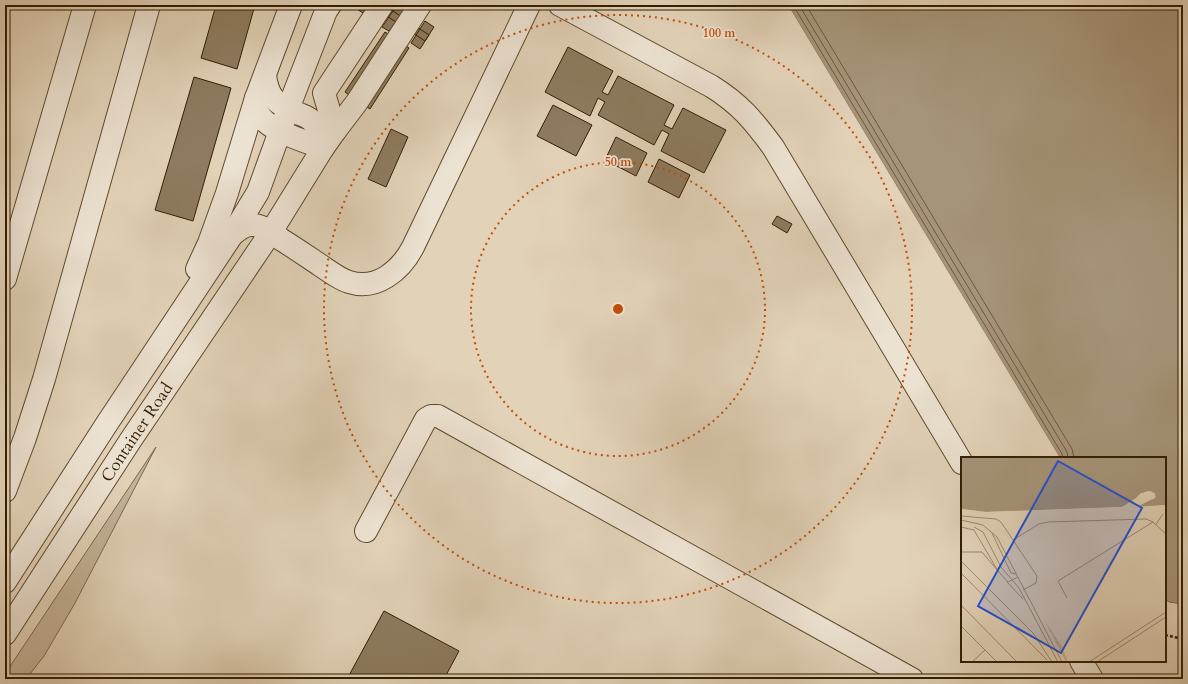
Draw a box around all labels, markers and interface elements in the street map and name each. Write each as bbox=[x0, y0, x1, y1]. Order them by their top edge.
text: 100 m bbox=[703, 25, 736, 41]
text: 50 m bbox=[605, 154, 632, 170]
centre of rings bbox=[611, 302, 625, 316]
street label: Container Road bbox=[96, 378, 178, 486]
inset map bbox=[961, 457, 1166, 662]

